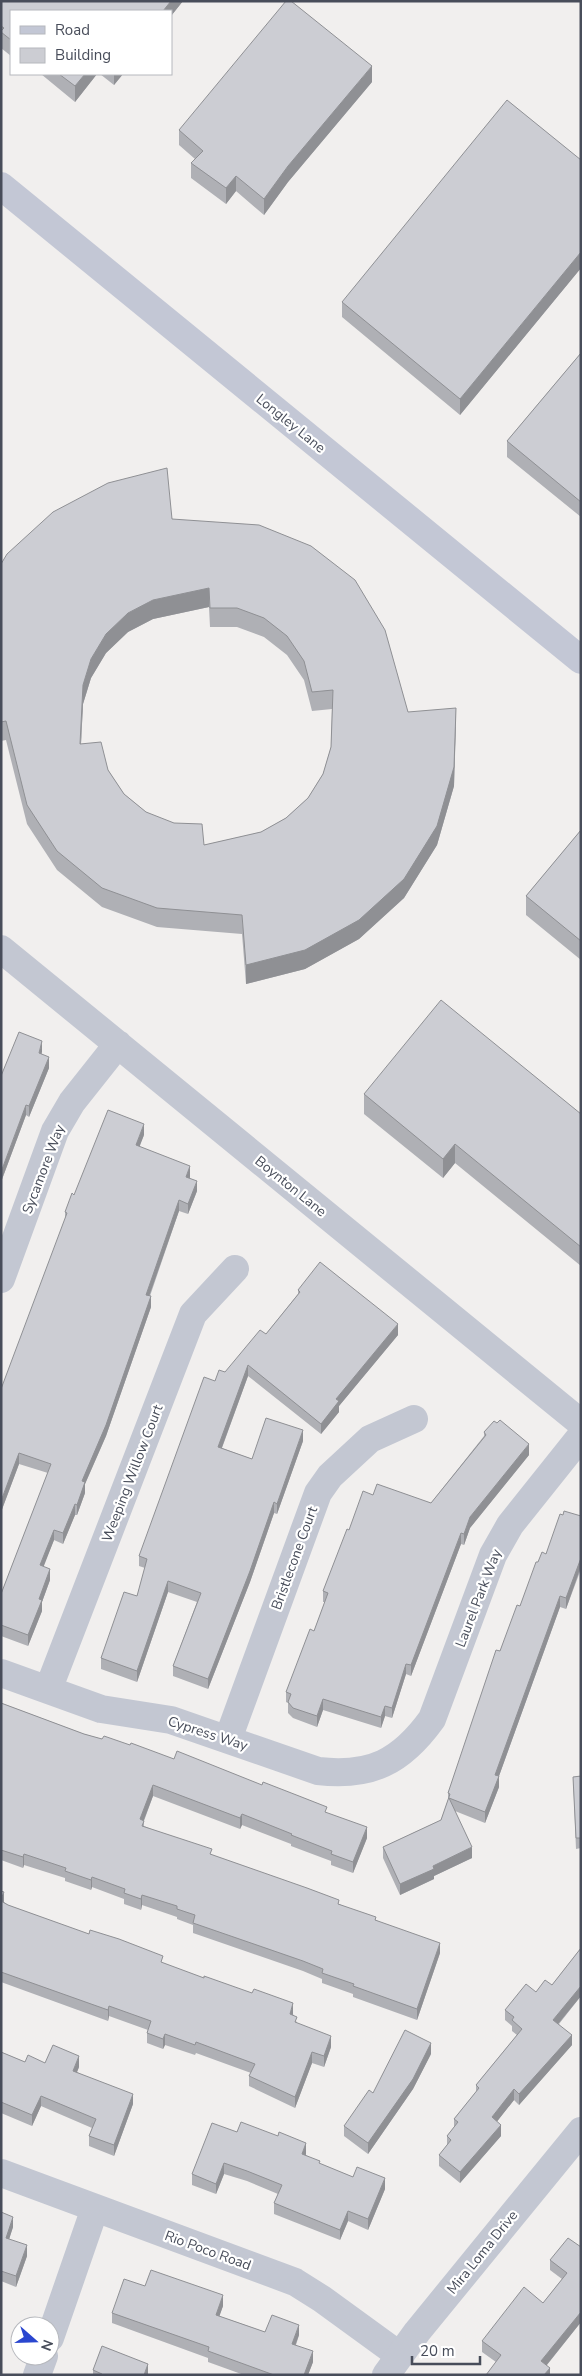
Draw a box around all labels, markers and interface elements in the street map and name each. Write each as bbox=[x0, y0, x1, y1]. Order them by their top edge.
legend bbox=[10, 10, 172, 75]
text: Road bbox=[55, 20, 90, 40]
text: Building bbox=[55, 45, 111, 65]
street label: Longley Lane bbox=[252, 390, 329, 457]
street label: Sycamore Way bbox=[18, 1121, 70, 1217]
street label: Boynton Lane bbox=[251, 1152, 330, 1221]
street label: Weeping Willow Court bbox=[98, 1402, 167, 1544]
street label: Bristlecone Court bbox=[267, 1504, 322, 1613]
street label: Laurel Park Way bbox=[451, 1546, 506, 1650]
street label: Cypress Way bbox=[165, 1712, 251, 1756]
street label: Mira Loma Drive bbox=[443, 2206, 522, 2298]
street label: Rio Poco Road bbox=[162, 2226, 254, 2275]
north arrow bbox=[10, 2316, 60, 2366]
scale bar bbox=[412, 2334, 480, 2366]
text: N bbox=[36, 2337, 57, 2353]
text: 20 m bbox=[420, 2341, 455, 2361]

